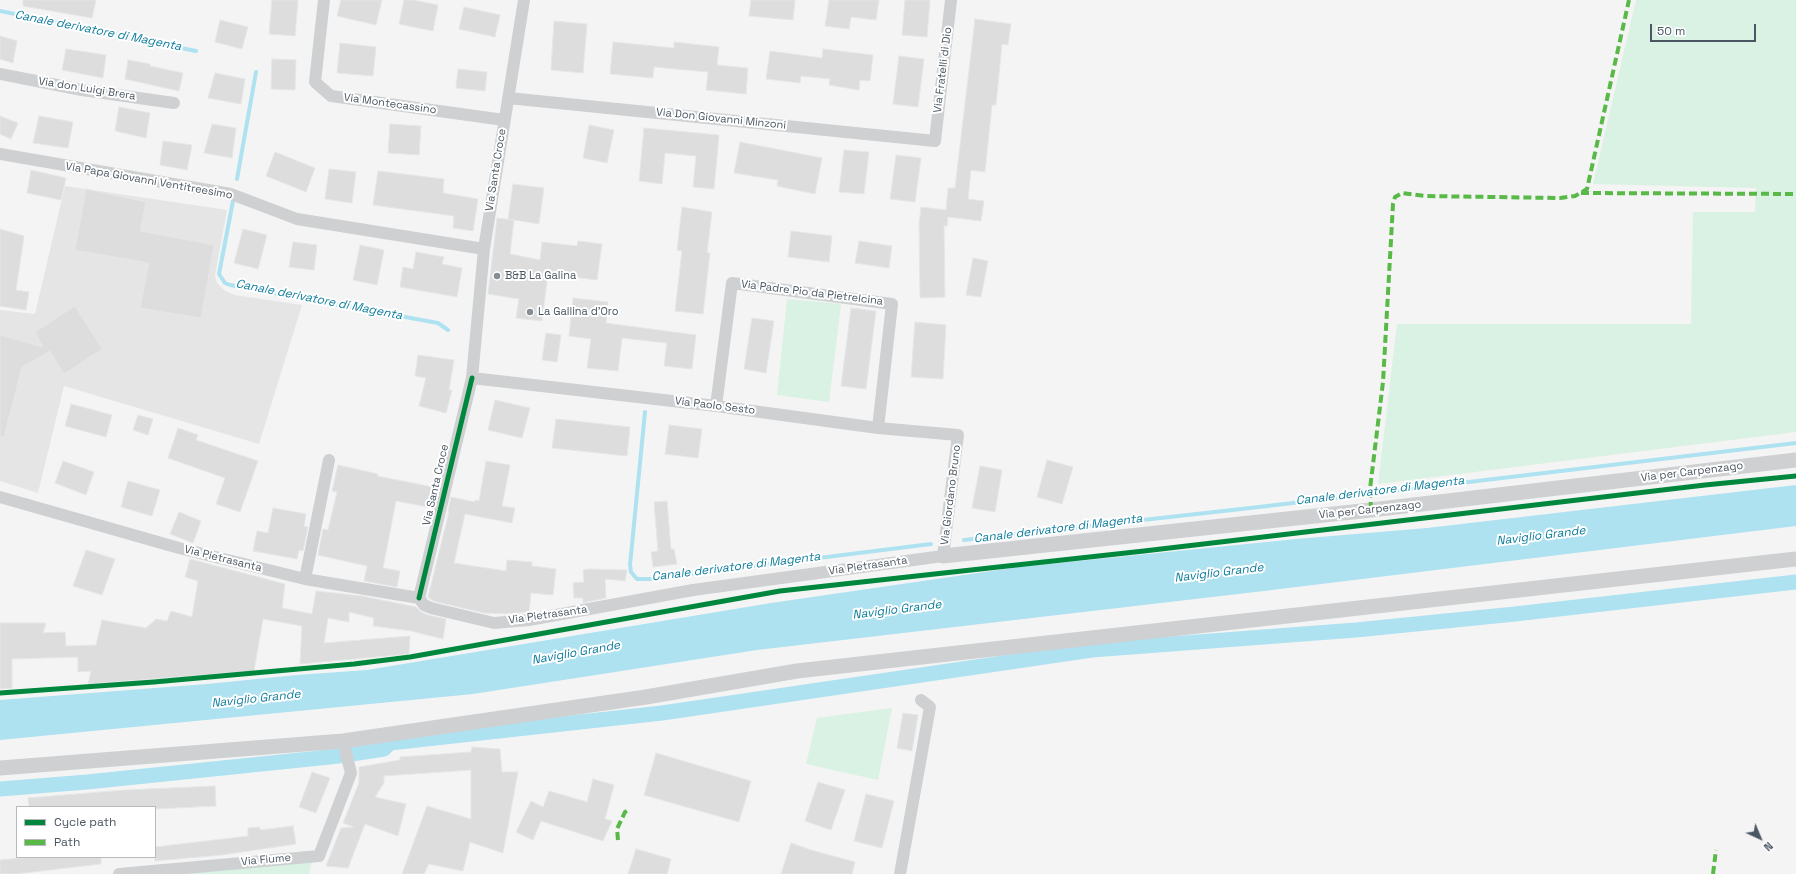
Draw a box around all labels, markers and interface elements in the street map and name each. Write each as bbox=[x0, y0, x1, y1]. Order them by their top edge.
water label: Canale derivatore di Magenta bbox=[13, 8, 183, 54]
scale bar bbox=[1652, 16, 1758, 42]
text: 50 m bbox=[1657, 23, 1685, 39]
street label: Via Fratelli di Dio bbox=[931, 26, 955, 114]
street label: Via don Luigi Brera bbox=[38, 75, 136, 103]
street label: Via Montecassino bbox=[343, 91, 437, 117]
street label: Via Don Giovanni Minzoni bbox=[655, 106, 787, 132]
street label: Via Santa Croce bbox=[483, 128, 509, 212]
street label: Via Papa Giovanni Ventitreesimo bbox=[64, 160, 234, 202]
place label: B&B La Galina bbox=[505, 269, 576, 283]
marker: B&B La Galina bbox=[492, 271, 502, 281]
water label: Canale derivatore di Magenta bbox=[234, 277, 404, 323]
street label: Via Padre Pio da Pietrelcina bbox=[740, 278, 884, 308]
place label: La Gallina d'Oro bbox=[538, 305, 619, 319]
marker: La Gallina d'Oro bbox=[525, 307, 535, 317]
street label: Via Paolo Sesto bbox=[674, 395, 756, 417]
street label: Via Santa Croce bbox=[420, 443, 452, 527]
street label: Via Giordano Bruno bbox=[938, 444, 964, 546]
street label: Via per Carpenzago bbox=[1640, 459, 1744, 485]
water label: Canale derivatore di Magenta bbox=[1295, 474, 1465, 508]
street label: Via per Carpenzago bbox=[1318, 498, 1422, 522]
water label: Canale derivatore di Magenta bbox=[973, 512, 1143, 546]
water label: Naviglio Grande bbox=[1496, 523, 1586, 549]
street label: Via Pietrasanta bbox=[183, 543, 263, 575]
water label: Canale derivatore di Magenta bbox=[651, 550, 821, 584]
street label: Via Pietrasanta bbox=[828, 554, 908, 578]
water label: Naviglio Grande bbox=[1174, 560, 1264, 586]
water label: Naviglio Grande bbox=[852, 597, 942, 623]
street label: Via Pietrasanta bbox=[508, 603, 588, 627]
water label: Naviglio Grande bbox=[531, 638, 621, 668]
water label: Naviglio Grande bbox=[211, 687, 301, 711]
legend bbox=[16, 806, 156, 858]
text: Cycle path bbox=[54, 814, 116, 830]
north arrow bbox=[1740, 818, 1780, 858]
text: Path bbox=[54, 834, 80, 850]
text: N bbox=[1761, 839, 1776, 854]
street label: Via Fiume bbox=[241, 851, 291, 869]

